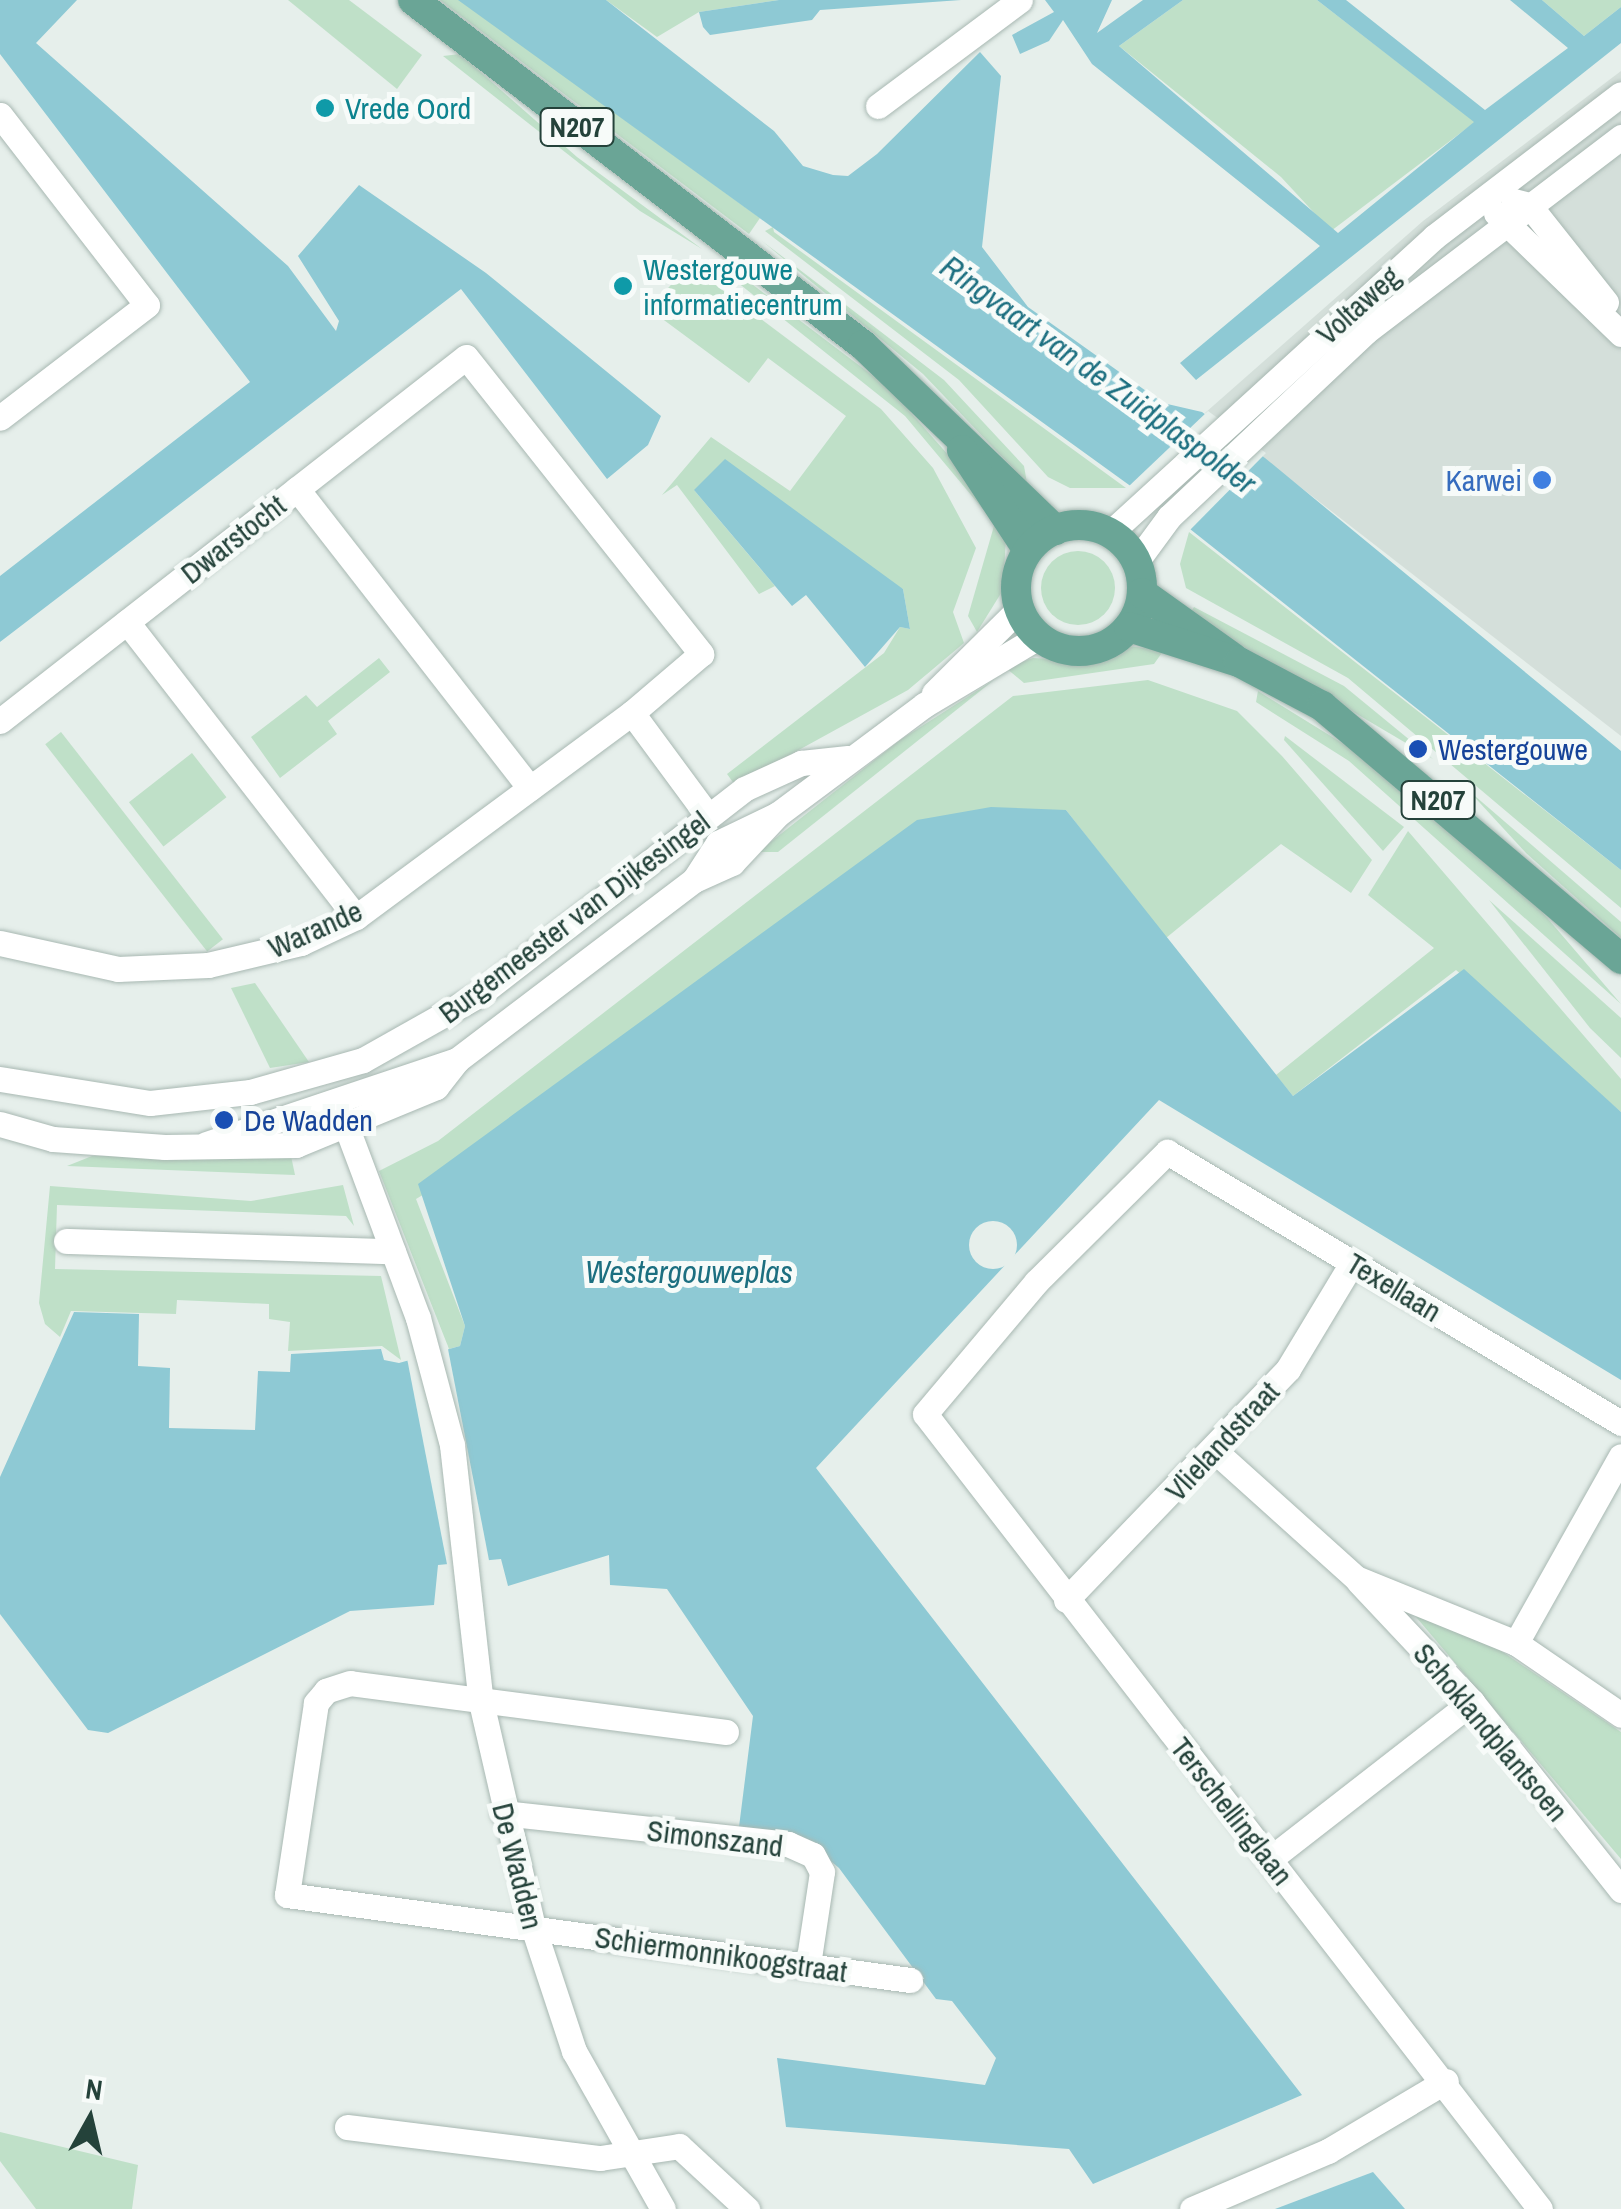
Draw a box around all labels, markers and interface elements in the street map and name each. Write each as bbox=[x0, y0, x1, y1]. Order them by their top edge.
place label: Vrede Oord bbox=[345, 90, 471, 126]
marker: Vrede Oord bbox=[314, 97, 336, 119]
road number: N207 bbox=[540, 104, 614, 150]
water label: Ringvaart van de Zuidplaspolder bbox=[933, 248, 1263, 502]
place label: Westergouwe informatiecentrum bbox=[643, 251, 843, 322]
street label: Voltaweg bbox=[1309, 258, 1407, 352]
marker: Westergouwe informatiecentrum bbox=[612, 275, 634, 297]
place label: Karwei bbox=[1445, 462, 1522, 498]
marker: Karwei bbox=[1531, 469, 1553, 491]
street label: Dwarstocht bbox=[173, 487, 293, 591]
place label: Westergouwe bbox=[1438, 731, 1588, 767]
marker: Westergouwe bbox=[1407, 738, 1429, 760]
road number: N207 bbox=[1400, 777, 1476, 823]
street label: Burgemeester van Dijkesingel bbox=[432, 803, 716, 1031]
street label: Warande bbox=[262, 892, 368, 966]
place label: De Wadden bbox=[244, 1102, 373, 1138]
marker: De Wadden bbox=[213, 1109, 235, 1131]
street label: Texellaan bbox=[1340, 1245, 1448, 1329]
water label: Westergouweplas bbox=[585, 1253, 793, 1291]
street label: Vlielandstraat bbox=[1158, 1374, 1286, 1508]
street label: Schoklandplantsoen bbox=[1406, 1636, 1576, 1828]
street label: Terschellinglaan bbox=[1163, 1730, 1301, 1892]
street label: De Wadden bbox=[485, 1799, 551, 1933]
street label: Simonszand bbox=[645, 1812, 785, 1864]
street label: Schiermonnikoogstraat bbox=[593, 1918, 849, 1990]
north arrow bbox=[40, 2069, 140, 2169]
text: N bbox=[83, 2069, 105, 2109]

